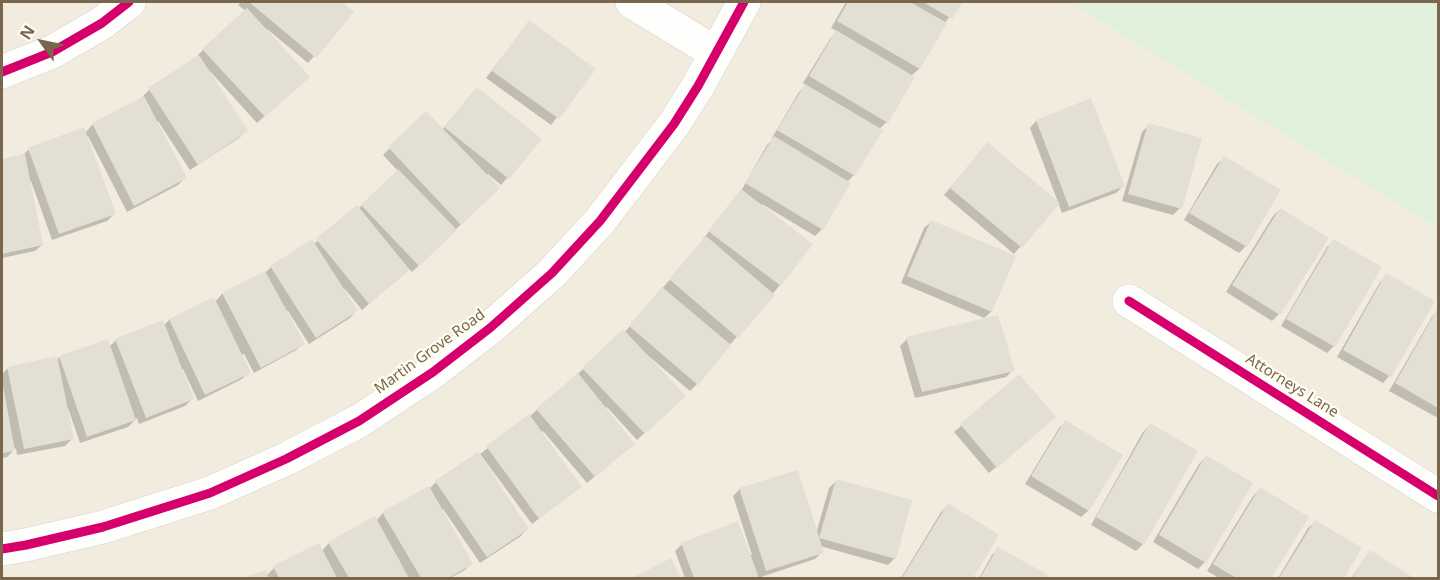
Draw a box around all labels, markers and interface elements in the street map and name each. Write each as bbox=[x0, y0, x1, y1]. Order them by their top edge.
north arrow bbox=[12, 12, 72, 72]
text: N bbox=[14, 21, 40, 44]
street label: Martin Grove Road bbox=[371, 306, 489, 398]
street label: Attorneys Lane bbox=[1242, 350, 1342, 422]

